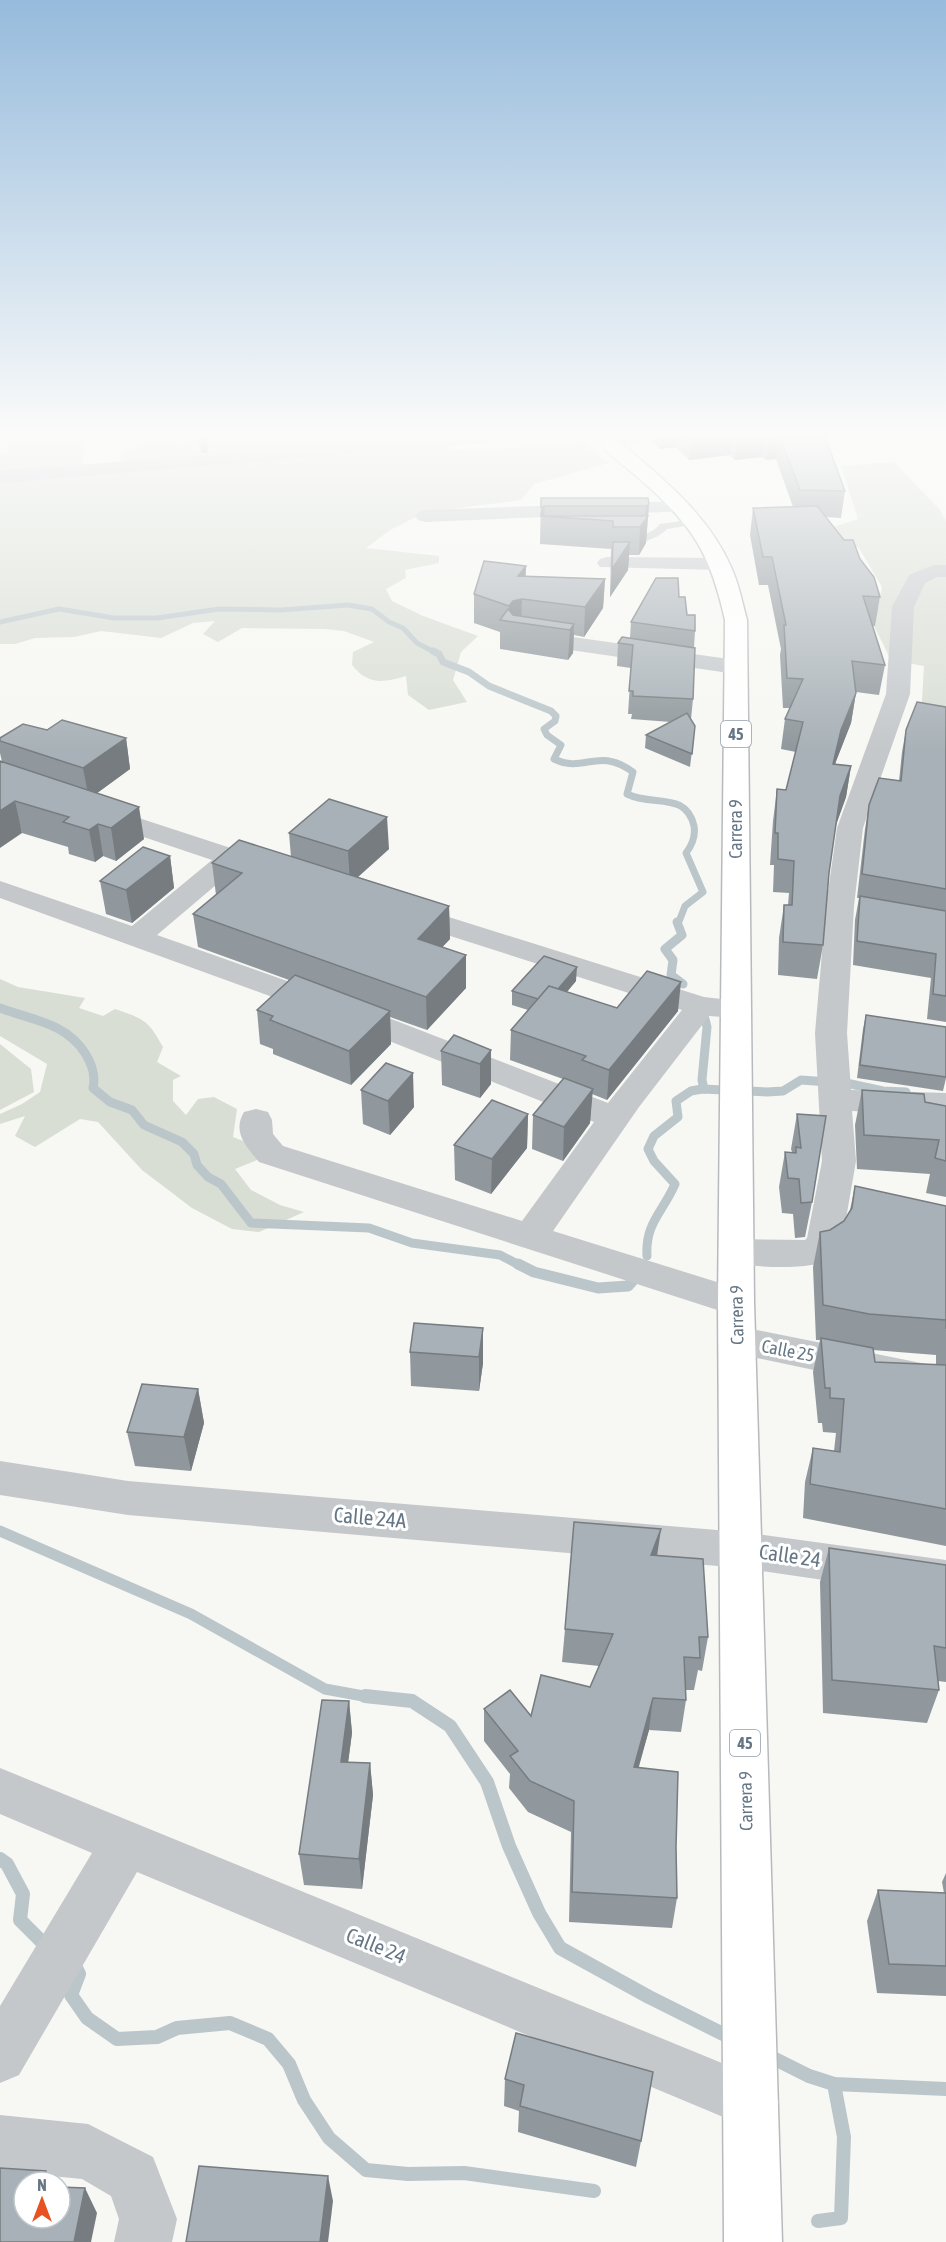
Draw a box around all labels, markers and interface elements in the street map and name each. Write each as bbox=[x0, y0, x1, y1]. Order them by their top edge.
road number: 45 bbox=[721, 721, 751, 747]
street label: Carrera 9 bbox=[725, 799, 746, 859]
street label: Carrera 9 bbox=[725, 1285, 748, 1345]
street label: Calle 25 bbox=[760, 1335, 816, 1366]
street label: Calle 24A bbox=[333, 1502, 408, 1532]
street label: Calle 24 bbox=[758, 1539, 823, 1571]
road number: 45 bbox=[730, 1730, 760, 1756]
street label: Carrera 9 bbox=[734, 1771, 757, 1831]
street label: Calle 24 bbox=[343, 1922, 410, 1968]
north arrow bbox=[12, 2170, 72, 2230]
text: N bbox=[37, 2176, 47, 2194]

